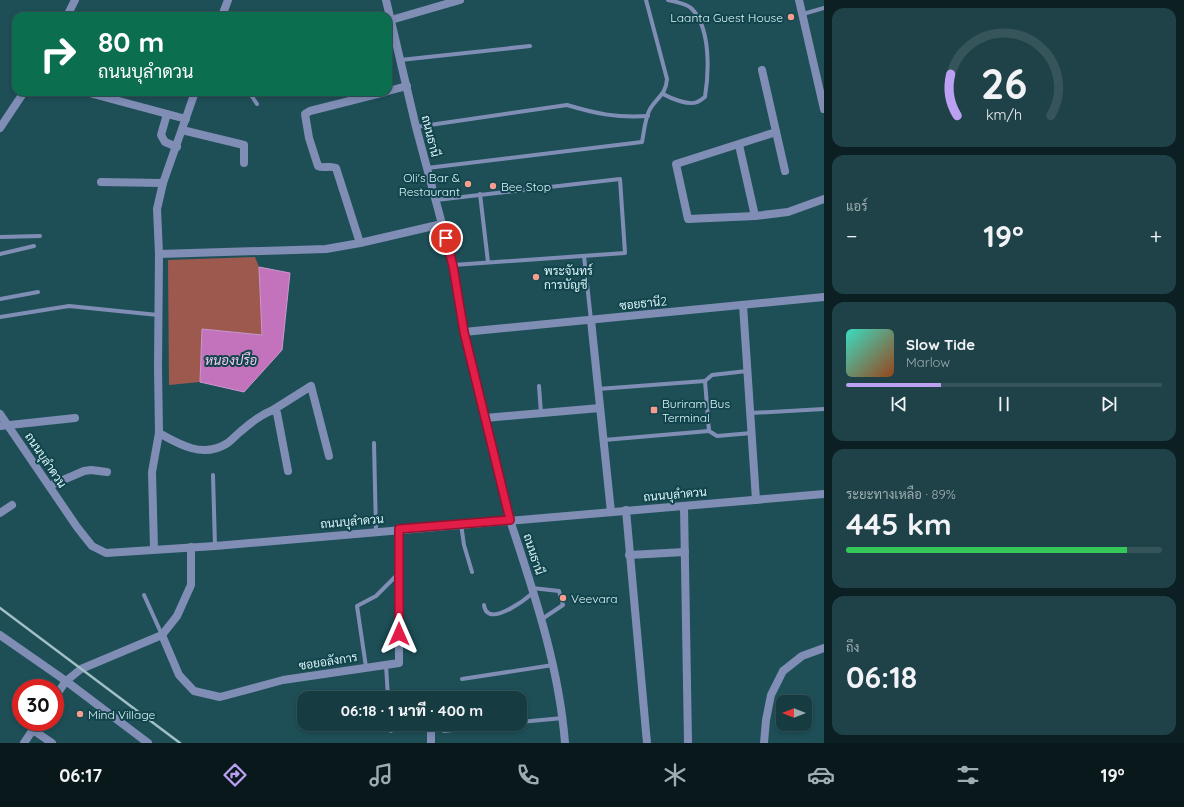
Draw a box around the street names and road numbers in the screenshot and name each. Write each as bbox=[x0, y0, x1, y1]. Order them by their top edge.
street label: ถนนธานี bbox=[419, 114, 443, 159]
street label: ซอยธานี2 bbox=[618, 293, 668, 313]
street label: ถนนบุลำดวน bbox=[20, 429, 70, 492]
street label: ถนนบุลำดวน bbox=[643, 484, 708, 506]
street label: ถนนบุลำดวน bbox=[320, 511, 385, 533]
street label: ถนนธานี bbox=[520, 532, 548, 577]
street label: ซอยอลังการ bbox=[298, 649, 359, 673]

